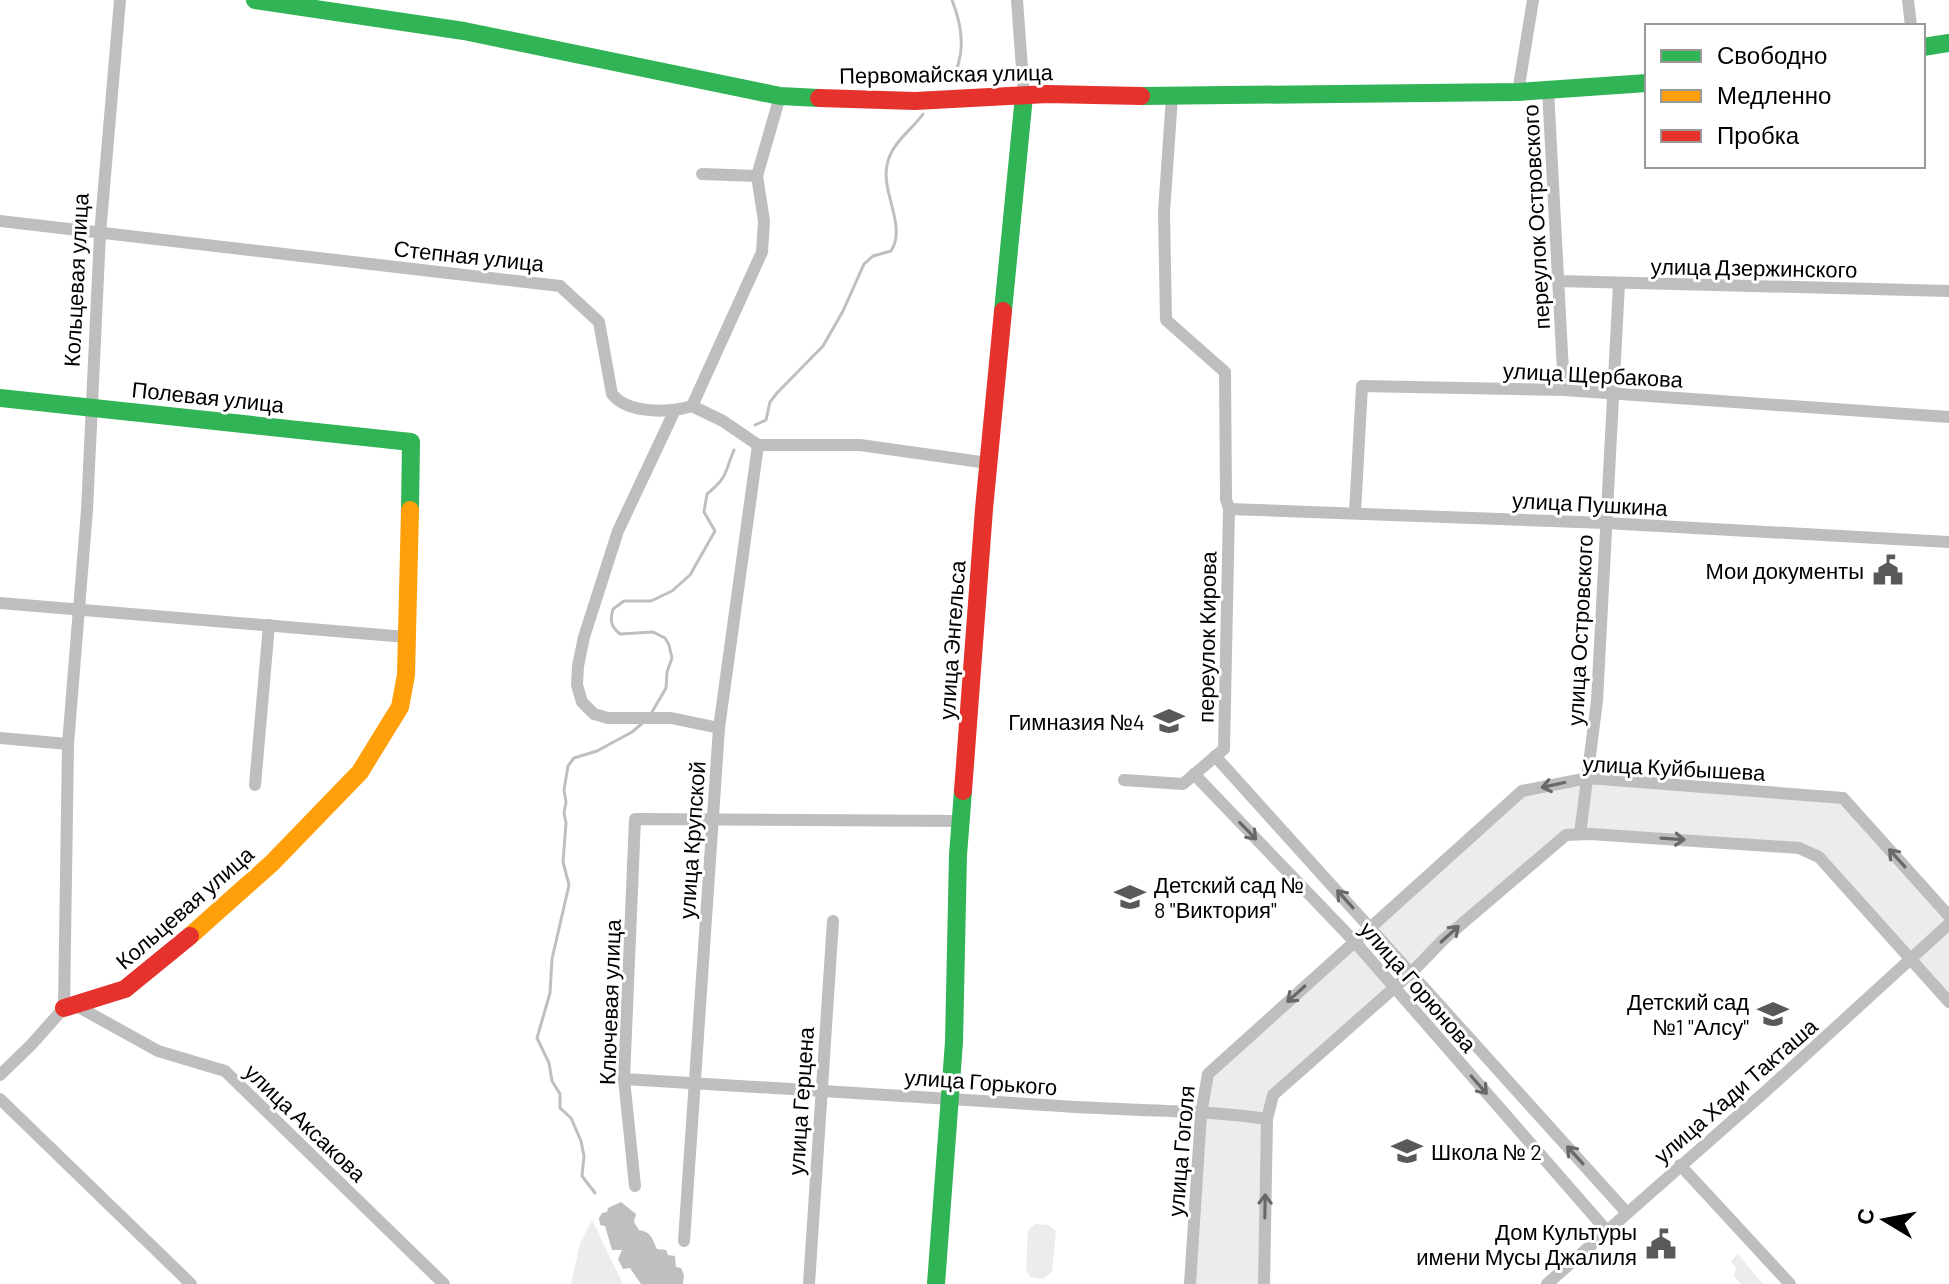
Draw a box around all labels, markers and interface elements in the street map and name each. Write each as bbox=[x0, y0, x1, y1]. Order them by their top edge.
legend bbox=[1645, 24, 1925, 168]
text: Свободно bbox=[1717, 40, 1827, 69]
street label: Первомайская улица bbox=[839, 58, 1054, 89]
text: Медленно bbox=[1717, 80, 1831, 109]
street label: переулок Островского bbox=[1516, 104, 1555, 330]
text: Пробка bbox=[1717, 120, 1800, 149]
street label: Кольцевая улица bbox=[57, 192, 94, 368]
street label: Степная улица bbox=[392, 234, 546, 277]
street label: улица Дзержинского bbox=[1650, 252, 1858, 283]
street label: улица Щербакова bbox=[1502, 356, 1684, 393]
street label: Полевая улица bbox=[130, 375, 286, 418]
street label: улица Пушкина bbox=[1512, 486, 1669, 521]
street label: улица Островского bbox=[1561, 534, 1598, 727]
street label: переулок Кирова bbox=[1192, 550, 1222, 723]
public building icon: Мои документы bbox=[1871, 553, 1905, 587]
place label: Мои документы bbox=[1705, 557, 1864, 584]
street label: улица Энгельса bbox=[932, 559, 971, 720]
school or university icon: Гимназия №4 bbox=[1152, 704, 1186, 738]
place label: Гимназия №4 bbox=[1008, 708, 1145, 734]
street label: улица Куйбышева bbox=[1582, 749, 1767, 786]
street label: улица Крупской bbox=[673, 760, 710, 920]
one-way arrow bbox=[1541, 778, 1566, 793]
one-way arrow bbox=[1238, 820, 1256, 840]
one-way arrow bbox=[1659, 832, 1686, 847]
street label: Кольцевая улица bbox=[110, 840, 259, 975]
one-way arrow bbox=[1888, 848, 1906, 868]
place label: Детский сад № 8 "Виктория" bbox=[1154, 871, 1304, 923]
school or university icon: Детский сад № 8 "Виктория" bbox=[1113, 880, 1147, 914]
one-way arrow bbox=[1336, 889, 1354, 909]
street label: улица Горюнова bbox=[1355, 915, 1483, 1058]
street label: Ключевая улица bbox=[593, 918, 626, 1085]
one-way arrow bbox=[1440, 925, 1460, 943]
one-way arrow bbox=[1286, 984, 1306, 1003]
place label: Детский сад №1 "Алсу" bbox=[1627, 988, 1749, 1040]
school or university icon: Детский сад №1 "Алсу" bbox=[1756, 997, 1790, 1031]
street label: улица Хади Такташа bbox=[1648, 1012, 1823, 1169]
street label: улица Герцена bbox=[782, 1025, 819, 1176]
street label: улица Аксакова bbox=[239, 1058, 373, 1188]
street label: улица Горького bbox=[904, 1063, 1058, 1100]
one-way arrow bbox=[1470, 1074, 1488, 1094]
street label: улица Гоголя bbox=[1161, 1084, 1200, 1218]
school or university icon: Школа № 2 bbox=[1390, 1134, 1424, 1168]
place label: Школа № 2 bbox=[1431, 1138, 1542, 1164]
one-way arrow bbox=[1566, 1145, 1584, 1165]
north arrow bbox=[1845, 1180, 1925, 1260]
one-way arrow bbox=[1258, 1193, 1273, 1220]
text: С bbox=[1850, 1206, 1879, 1226]
place label: Дом Культуры имени Мусы Джалиля bbox=[1416, 1218, 1637, 1270]
public building icon: Дом Культуры имени Мусы Джалиля bbox=[1644, 1227, 1678, 1261]

